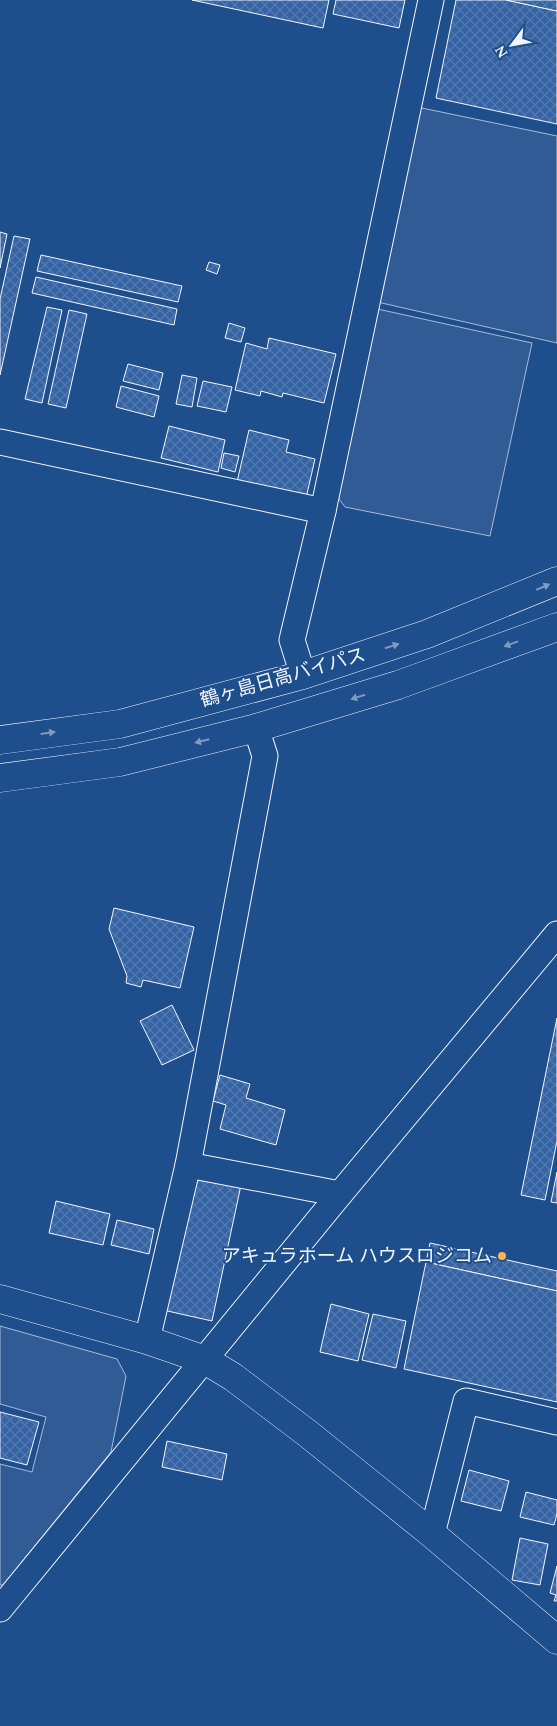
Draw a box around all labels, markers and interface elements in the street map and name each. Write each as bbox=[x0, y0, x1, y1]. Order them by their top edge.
north arrow bbox=[487, 20, 537, 70]
text: N bbox=[489, 41, 513, 62]
one-way arrow bbox=[536, 583, 551, 591]
street label: 鶴ヶ島日高バイパス bbox=[197, 641, 369, 715]
one-way arrow bbox=[504, 641, 519, 648]
one-way arrow bbox=[384, 642, 399, 649]
one-way arrow bbox=[350, 694, 365, 702]
one-way arrow bbox=[41, 729, 57, 737]
one-way arrow bbox=[194, 737, 209, 745]
place label: アキュラホーム ハウスロジコム bbox=[222, 1242, 492, 1271]
marker: アキュラホーム ハウスロジコム bbox=[496, 1250, 508, 1262]

